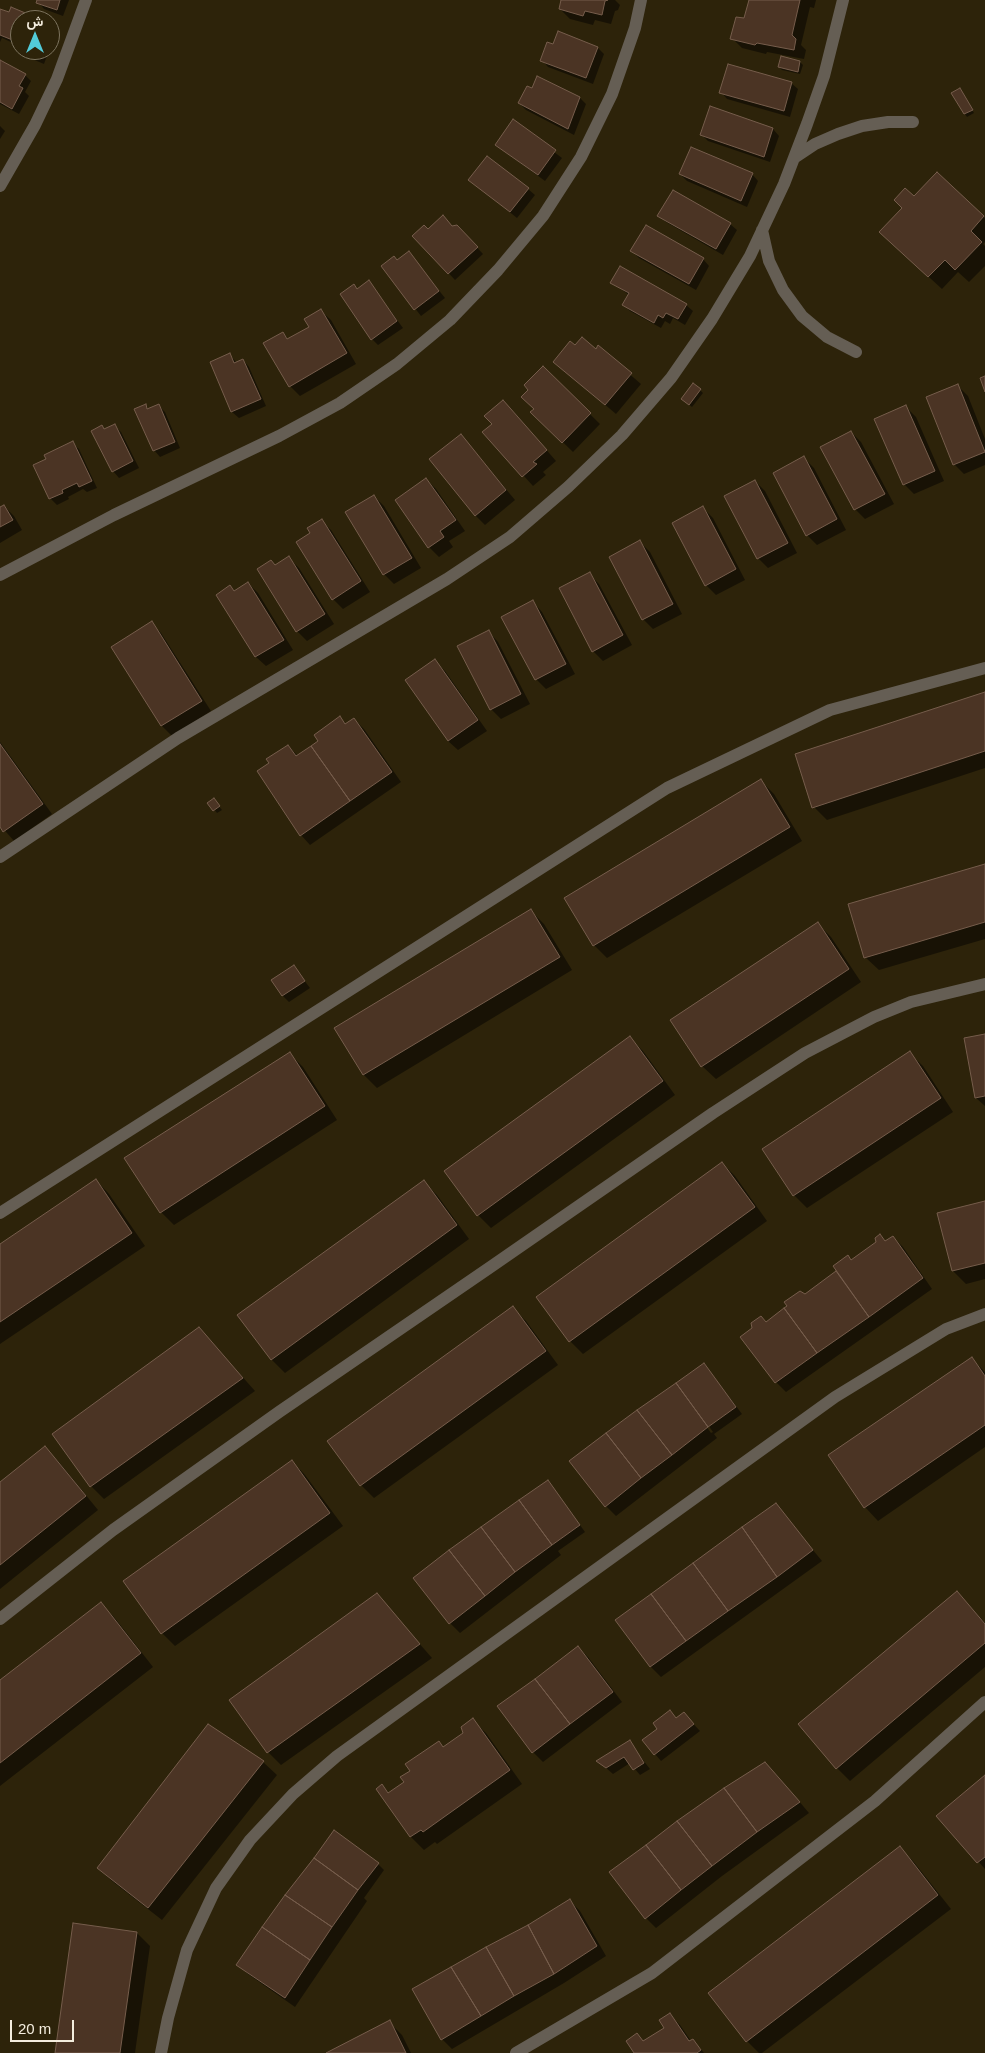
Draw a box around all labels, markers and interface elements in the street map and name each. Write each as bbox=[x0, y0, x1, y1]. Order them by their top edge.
north arrow bbox=[10, 10, 60, 60]
text: ش bbox=[27, 13, 43, 29]
scale bar bbox=[12, 2010, 76, 2042]
text: 20 m bbox=[18, 2020, 51, 2037]

